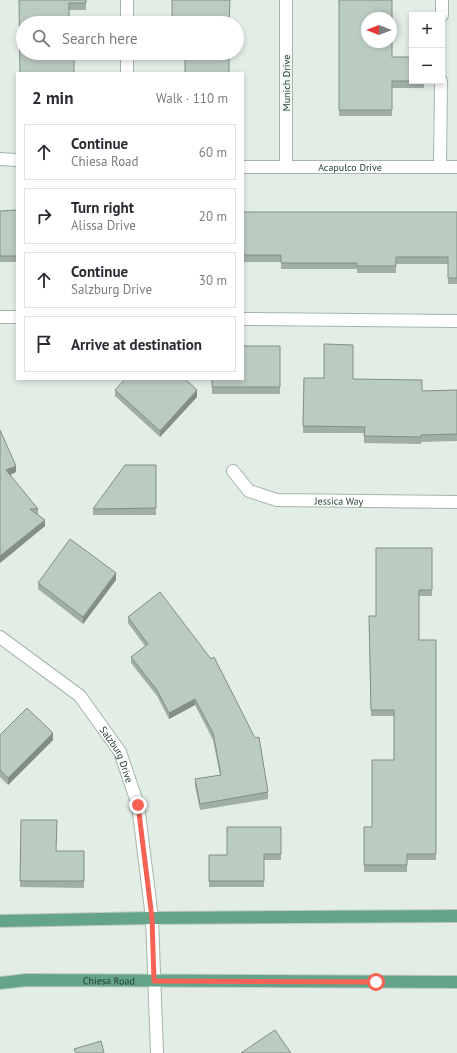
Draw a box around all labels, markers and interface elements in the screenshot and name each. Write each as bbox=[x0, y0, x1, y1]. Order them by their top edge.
north arrow bbox=[361, 12, 397, 48]
map controls bbox=[409, 12, 445, 84]
button: + bbox=[409, 12, 445, 48]
search box bbox=[16, 16, 244, 60]
icon: search bbox=[30, 27, 52, 49]
text: Search here bbox=[62, 29, 138, 48]
button: − bbox=[409, 48, 445, 84]
street label: Munich Drive bbox=[280, 55, 293, 111]
text: 2 min bbox=[32, 87, 73, 109]
text: Walk · 110 m bbox=[156, 90, 228, 107]
text: Continue bbox=[71, 134, 128, 153]
icon: ahead bbox=[33, 141, 55, 163]
text: 60 m bbox=[199, 144, 227, 161]
text: Chiesa Road bbox=[71, 153, 139, 170]
street label: Acapulco Drive bbox=[318, 161, 382, 174]
text: Turn right bbox=[71, 198, 134, 217]
icon: right bbox=[33, 205, 55, 227]
text: 20 m bbox=[199, 208, 227, 225]
text: Alissa Drive bbox=[71, 217, 136, 234]
text: Continue bbox=[71, 262, 128, 281]
icon: ahead bbox=[33, 269, 55, 291]
text: 30 m bbox=[199, 272, 227, 289]
text: Salzburg Drive bbox=[71, 281, 152, 298]
icon: arrive bbox=[33, 333, 55, 355]
text: Arrive at destination bbox=[71, 335, 202, 354]
street label: Jessica Way bbox=[314, 494, 364, 508]
street label: Salzburg Drive bbox=[97, 724, 136, 785]
route end bbox=[129, 796, 147, 814]
route start bbox=[367, 973, 385, 991]
street label: Chiesa Road bbox=[83, 974, 135, 988]

